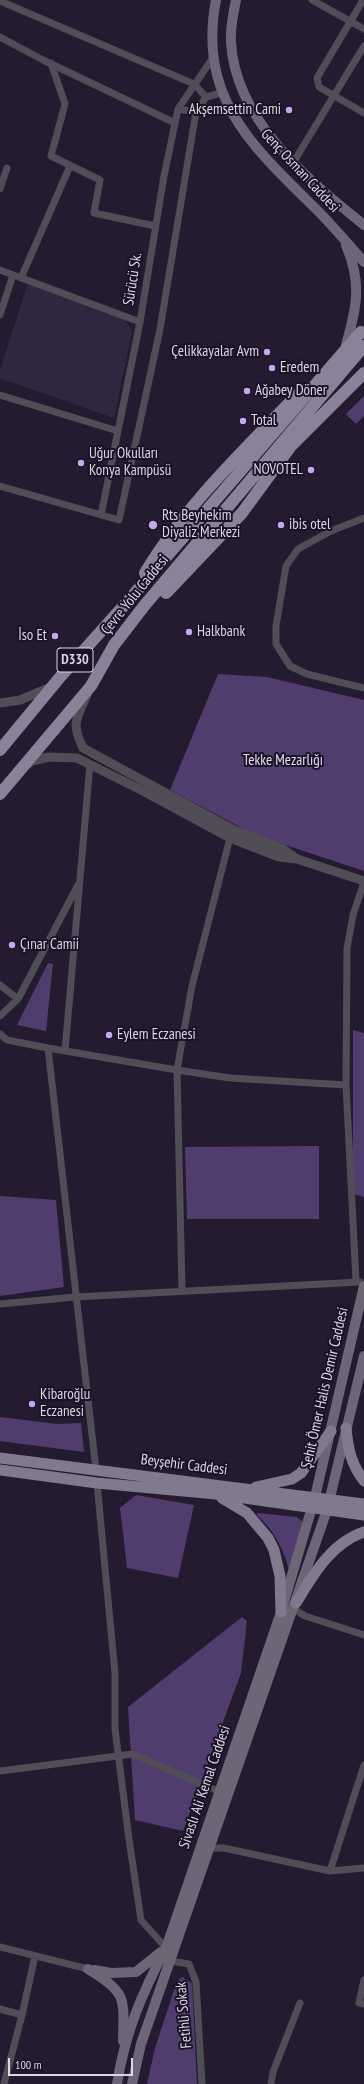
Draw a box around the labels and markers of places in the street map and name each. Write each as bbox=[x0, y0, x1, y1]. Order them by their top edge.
place label: Akşemsettin Cami bbox=[189, 101, 281, 119]
marker: Akşemsettin Cami bbox=[284, 105, 294, 115]
place label: Çelikkayalar Avm bbox=[171, 343, 259, 361]
marker: Çelikkayalar Avm bbox=[262, 347, 272, 357]
place label: Eredem bbox=[280, 359, 319, 377]
marker: Eredem bbox=[267, 363, 277, 373]
place label: Ağabey Döner bbox=[255, 382, 327, 400]
marker: Ağabey Döner bbox=[242, 386, 252, 396]
place label: Total bbox=[251, 412, 276, 430]
marker: Total bbox=[238, 416, 248, 426]
place label: Uğur Okulları Konya Kampüsü bbox=[89, 445, 171, 480]
marker: Uğur Okulları Konya Kampüsü bbox=[76, 458, 86, 468]
place label: NOVOTEL bbox=[253, 461, 303, 479]
marker: NOVOTEL bbox=[306, 465, 316, 475]
place label: Rts Beyhekim Diyaliz Merkezi bbox=[162, 507, 240, 542]
place label: ibis otel bbox=[289, 516, 330, 534]
marker: Rts Beyhekim Diyaliz Merkezi bbox=[147, 519, 159, 531]
marker: ibis otel bbox=[276, 520, 286, 530]
place label: Halkbank bbox=[197, 623, 245, 641]
place label: İso Et bbox=[18, 627, 47, 645]
marker: Halkbank bbox=[184, 627, 194, 637]
marker: İso Et bbox=[50, 631, 60, 641]
place label: Çınar Camii bbox=[20, 936, 79, 954]
marker: Çınar Camii bbox=[7, 940, 17, 950]
place label: Eylem Eczanesi bbox=[117, 1026, 196, 1044]
marker: Eylem Eczanesi bbox=[104, 1030, 114, 1040]
place label: Kibaroğlu Eczanesi bbox=[40, 1386, 90, 1421]
marker: Kibaroğlu Eczanesi bbox=[27, 1399, 37, 1409]

